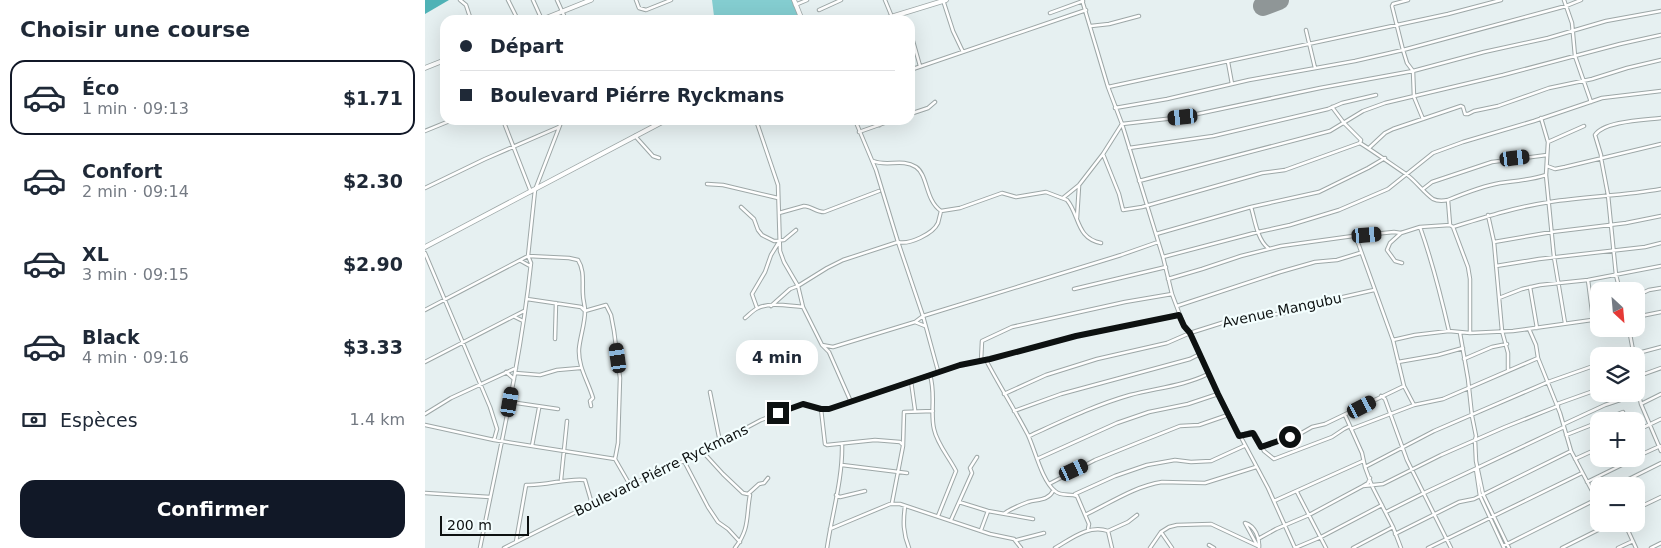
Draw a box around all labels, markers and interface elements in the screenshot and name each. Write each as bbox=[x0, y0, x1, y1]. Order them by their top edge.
text: Choisir une course bbox=[20, 17, 250, 42]
text: Départ bbox=[490, 35, 564, 57]
icon: car bbox=[22, 75, 67, 120]
text: Éco bbox=[82, 77, 119, 99]
text: Boulevard Piérre Ryckmans bbox=[490, 84, 784, 106]
text: $1.71 bbox=[343, 87, 403, 109]
text: 1 min · 09:13 bbox=[82, 99, 189, 118]
car bbox=[1167, 108, 1198, 126]
car bbox=[1499, 149, 1530, 167]
icon: car bbox=[22, 158, 67, 203]
text: Confort bbox=[82, 160, 162, 182]
text: $2.30 bbox=[343, 170, 403, 192]
text: 2 min · 09:14 bbox=[82, 182, 189, 201]
car bbox=[1351, 226, 1382, 244]
icon: car bbox=[22, 241, 67, 286]
text: XL bbox=[82, 243, 109, 265]
text: $2.90 bbox=[343, 253, 403, 275]
text: 3 min · 09:15 bbox=[82, 265, 189, 284]
north arrow bbox=[1590, 282, 1645, 338]
map controls bbox=[1590, 282, 1645, 532]
street label: Avenue Mangubu bbox=[1221, 290, 1343, 330]
icon: car bbox=[22, 324, 67, 369]
text: Black bbox=[82, 326, 140, 348]
text: $3.33 bbox=[343, 336, 403, 358]
callout: 4 min bbox=[737, 340, 819, 376]
car bbox=[608, 342, 627, 374]
button: layers bbox=[1590, 347, 1645, 402]
text: 4 min · 09:16 bbox=[82, 348, 189, 367]
text: 4 min bbox=[752, 348, 802, 367]
car bbox=[500, 386, 519, 418]
car bbox=[1345, 394, 1378, 420]
route end bbox=[767, 402, 789, 424]
icon: cash bbox=[20, 406, 48, 434]
text: Espèces bbox=[60, 409, 138, 431]
text: 1.4 km bbox=[350, 410, 405, 429]
button: + bbox=[1590, 412, 1645, 467]
street label: Boulevard Piérre Ryckmans bbox=[571, 421, 751, 519]
route start bbox=[1279, 426, 1301, 448]
car bbox=[1057, 457, 1090, 483]
button: − bbox=[1590, 477, 1645, 532]
button: Confirmer bbox=[20, 480, 405, 538]
scale bar bbox=[440, 513, 529, 536]
text: 200 m bbox=[447, 517, 492, 533]

